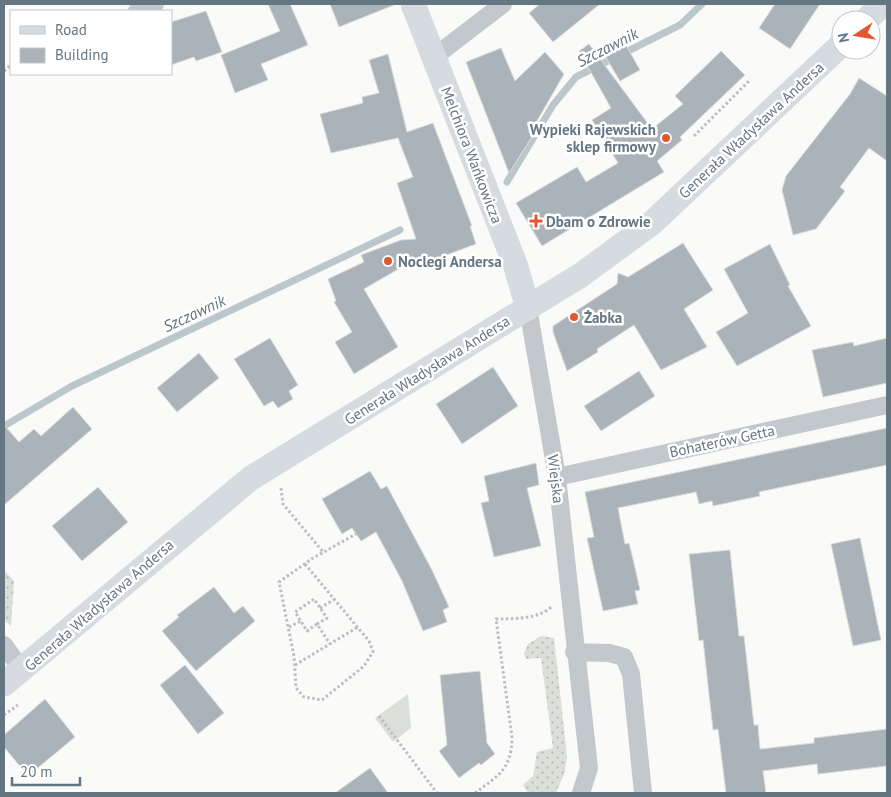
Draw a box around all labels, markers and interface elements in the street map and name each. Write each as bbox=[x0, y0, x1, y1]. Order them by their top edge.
legend bbox=[10, 10, 172, 75]
north arrow bbox=[831, 10, 881, 60]
text: Road bbox=[55, 20, 87, 39]
water label: Szczawnik bbox=[573, 23, 642, 71]
text: N bbox=[834, 31, 853, 44]
text: Building bbox=[55, 45, 109, 64]
street label: Generała Władysława Andersa bbox=[674, 58, 828, 202]
street label: Melchiora Wańkowicza bbox=[437, 84, 507, 226]
place label: Wypieki Rajewskich sklep firmowy bbox=[530, 120, 657, 156]
marker: Wypieki Rajewskich sklep firmowy bbox=[660, 132, 672, 144]
place label: Dbam o Zdrowie bbox=[546, 212, 651, 231]
marker: Dbam o Zdrowie bbox=[530, 215, 542, 227]
place label: Noclegi Andersa bbox=[398, 252, 502, 271]
marker: Noclegi Andersa bbox=[382, 255, 394, 267]
water label: Szczawnik bbox=[160, 290, 229, 336]
place label: Żabka bbox=[584, 308, 622, 327]
street label: Generała Władysława Andersa bbox=[341, 311, 513, 429]
marker: Żabka bbox=[568, 311, 580, 323]
street label: Bohaterów Getta bbox=[668, 421, 776, 461]
street label: Wiejska bbox=[544, 454, 568, 504]
street label: Generała Władysława Andersa bbox=[20, 535, 178, 675]
scale bar bbox=[12, 754, 80, 786]
text: 20 m bbox=[20, 762, 53, 781]

